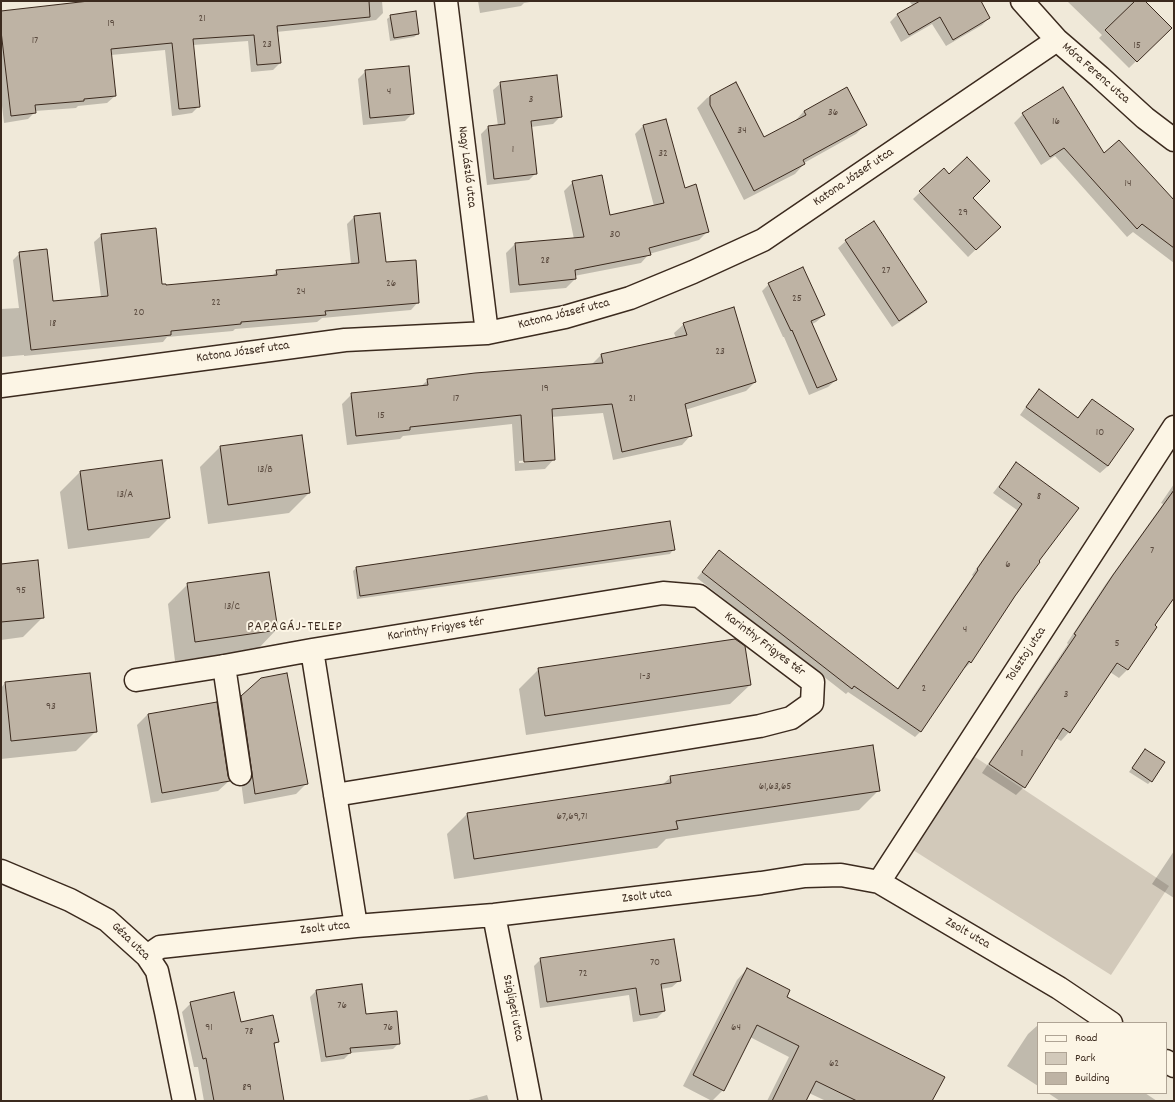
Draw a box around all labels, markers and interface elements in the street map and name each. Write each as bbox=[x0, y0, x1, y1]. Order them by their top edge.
house number: 21 bbox=[198, 12, 206, 26]
house number: 19 bbox=[107, 17, 115, 31]
house number: 17 bbox=[32, 34, 38, 48]
house number: 23 bbox=[262, 38, 272, 52]
house number: 15 bbox=[1133, 39, 1141, 53]
street label: Móra Ferenc utca bbox=[1058, 40, 1132, 108]
house number: 4 bbox=[387, 85, 391, 99]
house number: 3 bbox=[529, 93, 533, 107]
house number: 36 bbox=[828, 106, 838, 120]
house number: 16 bbox=[1052, 115, 1060, 129]
house number: 34 bbox=[737, 124, 747, 138]
street label: Nagy László utca bbox=[453, 125, 479, 209]
house number: 1 bbox=[512, 143, 514, 157]
street label: Katona József utca bbox=[811, 145, 897, 211]
house number: 32 bbox=[658, 147, 668, 161]
house number: 14 bbox=[1125, 177, 1131, 191]
house number: 29 bbox=[958, 206, 968, 220]
house number: 30 bbox=[610, 228, 620, 242]
house number: 28 bbox=[540, 254, 550, 268]
house number: 27 bbox=[881, 264, 891, 278]
house number: 26 bbox=[386, 277, 396, 291]
house number: 24 bbox=[296, 285, 306, 299]
house number: 25 bbox=[792, 292, 802, 306]
house number: 22 bbox=[211, 296, 221, 310]
street label: Katona József utca bbox=[517, 296, 611, 334]
house number: 20 bbox=[134, 306, 144, 320]
house number: 18 bbox=[50, 317, 56, 331]
street label: Katona József utca bbox=[196, 339, 290, 367]
house number: 23 bbox=[715, 345, 725, 359]
house number: 19 bbox=[541, 382, 549, 396]
house number: 17 bbox=[453, 392, 459, 406]
house number: 21 bbox=[628, 392, 636, 406]
house number: 15 bbox=[377, 409, 385, 423]
house number: 10 bbox=[1096, 426, 1104, 440]
house number: 13/B bbox=[257, 463, 273, 477]
house number: 13/A bbox=[117, 488, 133, 502]
house number: 8 bbox=[1037, 490, 1041, 504]
house number: 7 bbox=[1150, 544, 1154, 558]
house number: 6 bbox=[1005, 558, 1011, 572]
house number: 95 bbox=[16, 584, 26, 598]
house number: 13/C bbox=[224, 600, 240, 614]
street label: Karinthy Frigyes tér bbox=[720, 609, 808, 681]
street label: Karinthy Frigyes tér bbox=[387, 615, 485, 645]
district label: PAPAGÁJ-TELEP bbox=[247, 620, 343, 636]
house number: 4 bbox=[963, 623, 967, 637]
street label: Tolsztoj utca bbox=[1004, 625, 1050, 685]
house number: 5 bbox=[1114, 637, 1120, 651]
house number: 1-3 bbox=[639, 670, 651, 684]
house number: 2 bbox=[922, 682, 926, 696]
house number: 3 bbox=[1064, 688, 1068, 702]
house number: 93 bbox=[46, 700, 56, 714]
house number: 1 bbox=[1021, 747, 1023, 761]
house number: 61,63,65 bbox=[759, 780, 791, 794]
house number: 67,69,71 bbox=[557, 810, 587, 824]
street label: Zsolt utca bbox=[621, 886, 673, 908]
street label: Zsolt utca bbox=[942, 915, 992, 953]
street label: Zsolt utca bbox=[300, 919, 350, 939]
street label: Géza utca bbox=[107, 920, 153, 964]
house number: 70 bbox=[650, 956, 660, 970]
house number: 72 bbox=[578, 967, 588, 981]
street label: Szigligeti utca bbox=[498, 973, 526, 1043]
house number: 76 bbox=[337, 999, 347, 1013]
house number: 91 bbox=[205, 1021, 213, 1035]
house number: 76 bbox=[383, 1021, 393, 1035]
house number: 64 bbox=[731, 1021, 741, 1035]
legend bbox=[1037, 1022, 1167, 1094]
house number: 78 bbox=[245, 1025, 253, 1039]
text: Road bbox=[1075, 1030, 1097, 1047]
text: Park bbox=[1075, 1050, 1095, 1067]
house number: 62 bbox=[829, 1057, 839, 1071]
text: Building bbox=[1075, 1070, 1110, 1087]
house number: 89 bbox=[242, 1081, 252, 1095]

